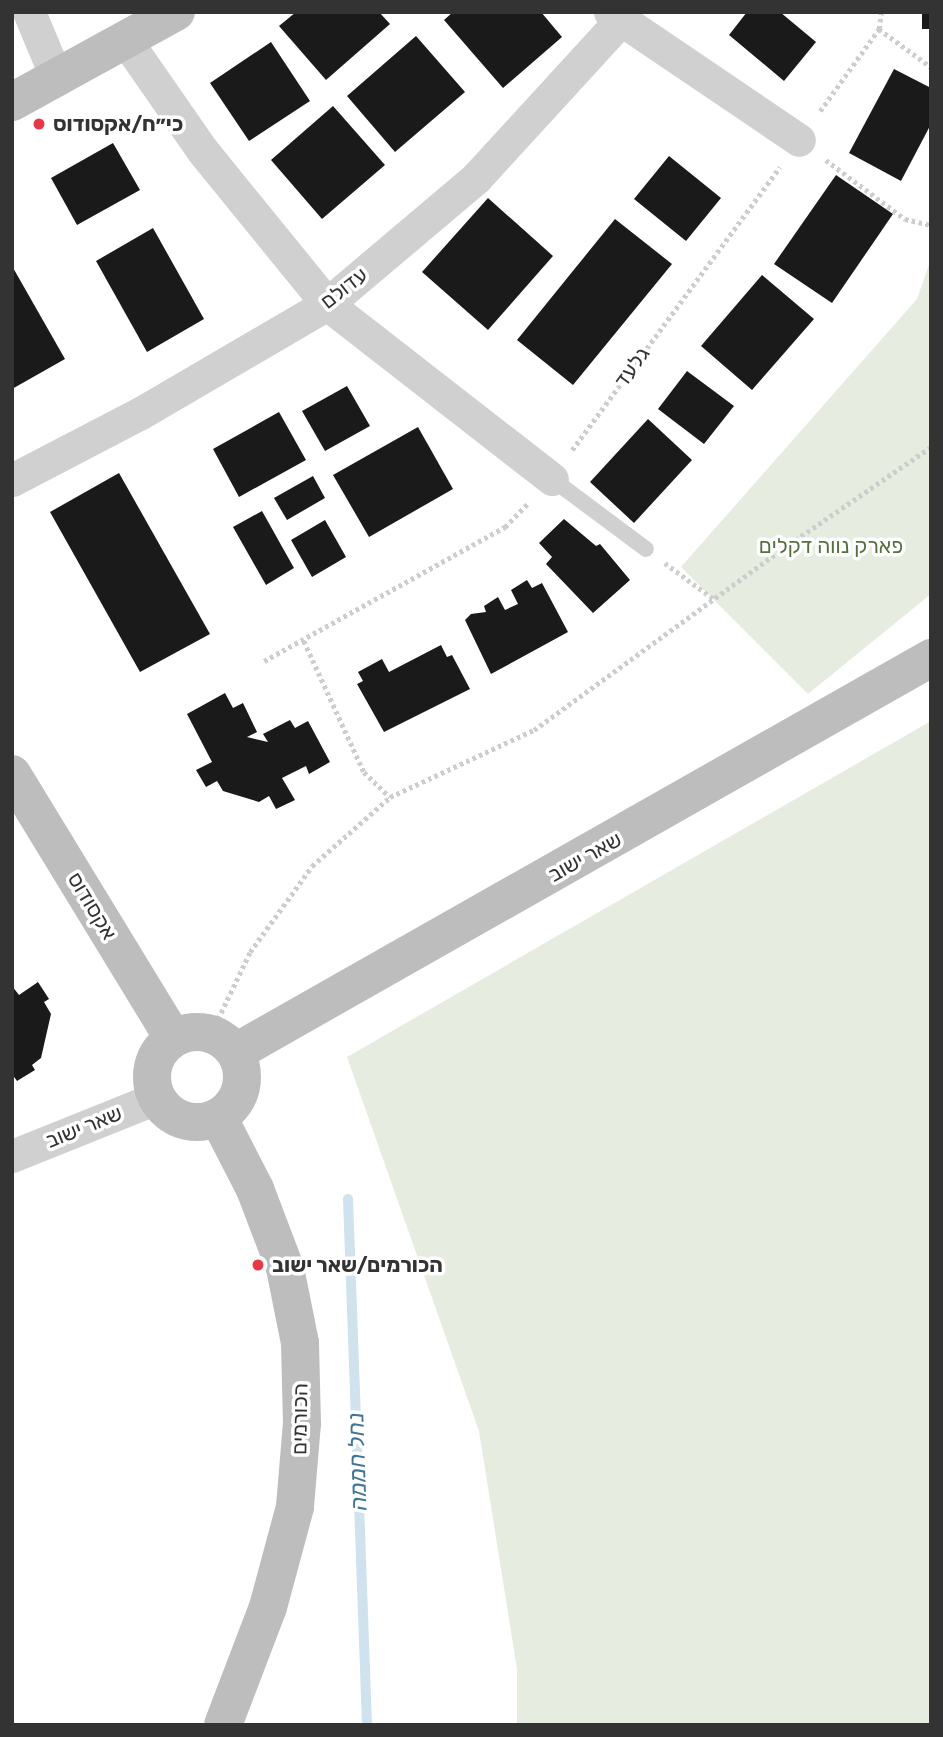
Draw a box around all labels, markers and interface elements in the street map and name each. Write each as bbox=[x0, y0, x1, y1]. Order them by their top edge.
place label: כי״ח/אקסודוס bbox=[53, 111, 183, 137]
marker: כי״ח/אקסודוס bbox=[31, 116, 47, 132]
street label: עדולם bbox=[316, 262, 372, 314]
street label: גלעד bbox=[609, 342, 655, 392]
park label: פארק נווה דקלים bbox=[759, 533, 903, 559]
street label: שאר ישוב bbox=[544, 827, 626, 887]
street label: אקסודוס bbox=[62, 868, 122, 944]
street label: שאר ישוב bbox=[42, 1100, 126, 1154]
place label: הכורמים/שאר ישוב bbox=[272, 1252, 443, 1278]
marker: הכורמים/שאר ישוב bbox=[250, 1257, 266, 1273]
street label: הכורמים bbox=[287, 1383, 313, 1455]
water label: נחל חממה bbox=[341, 1412, 373, 1512]

